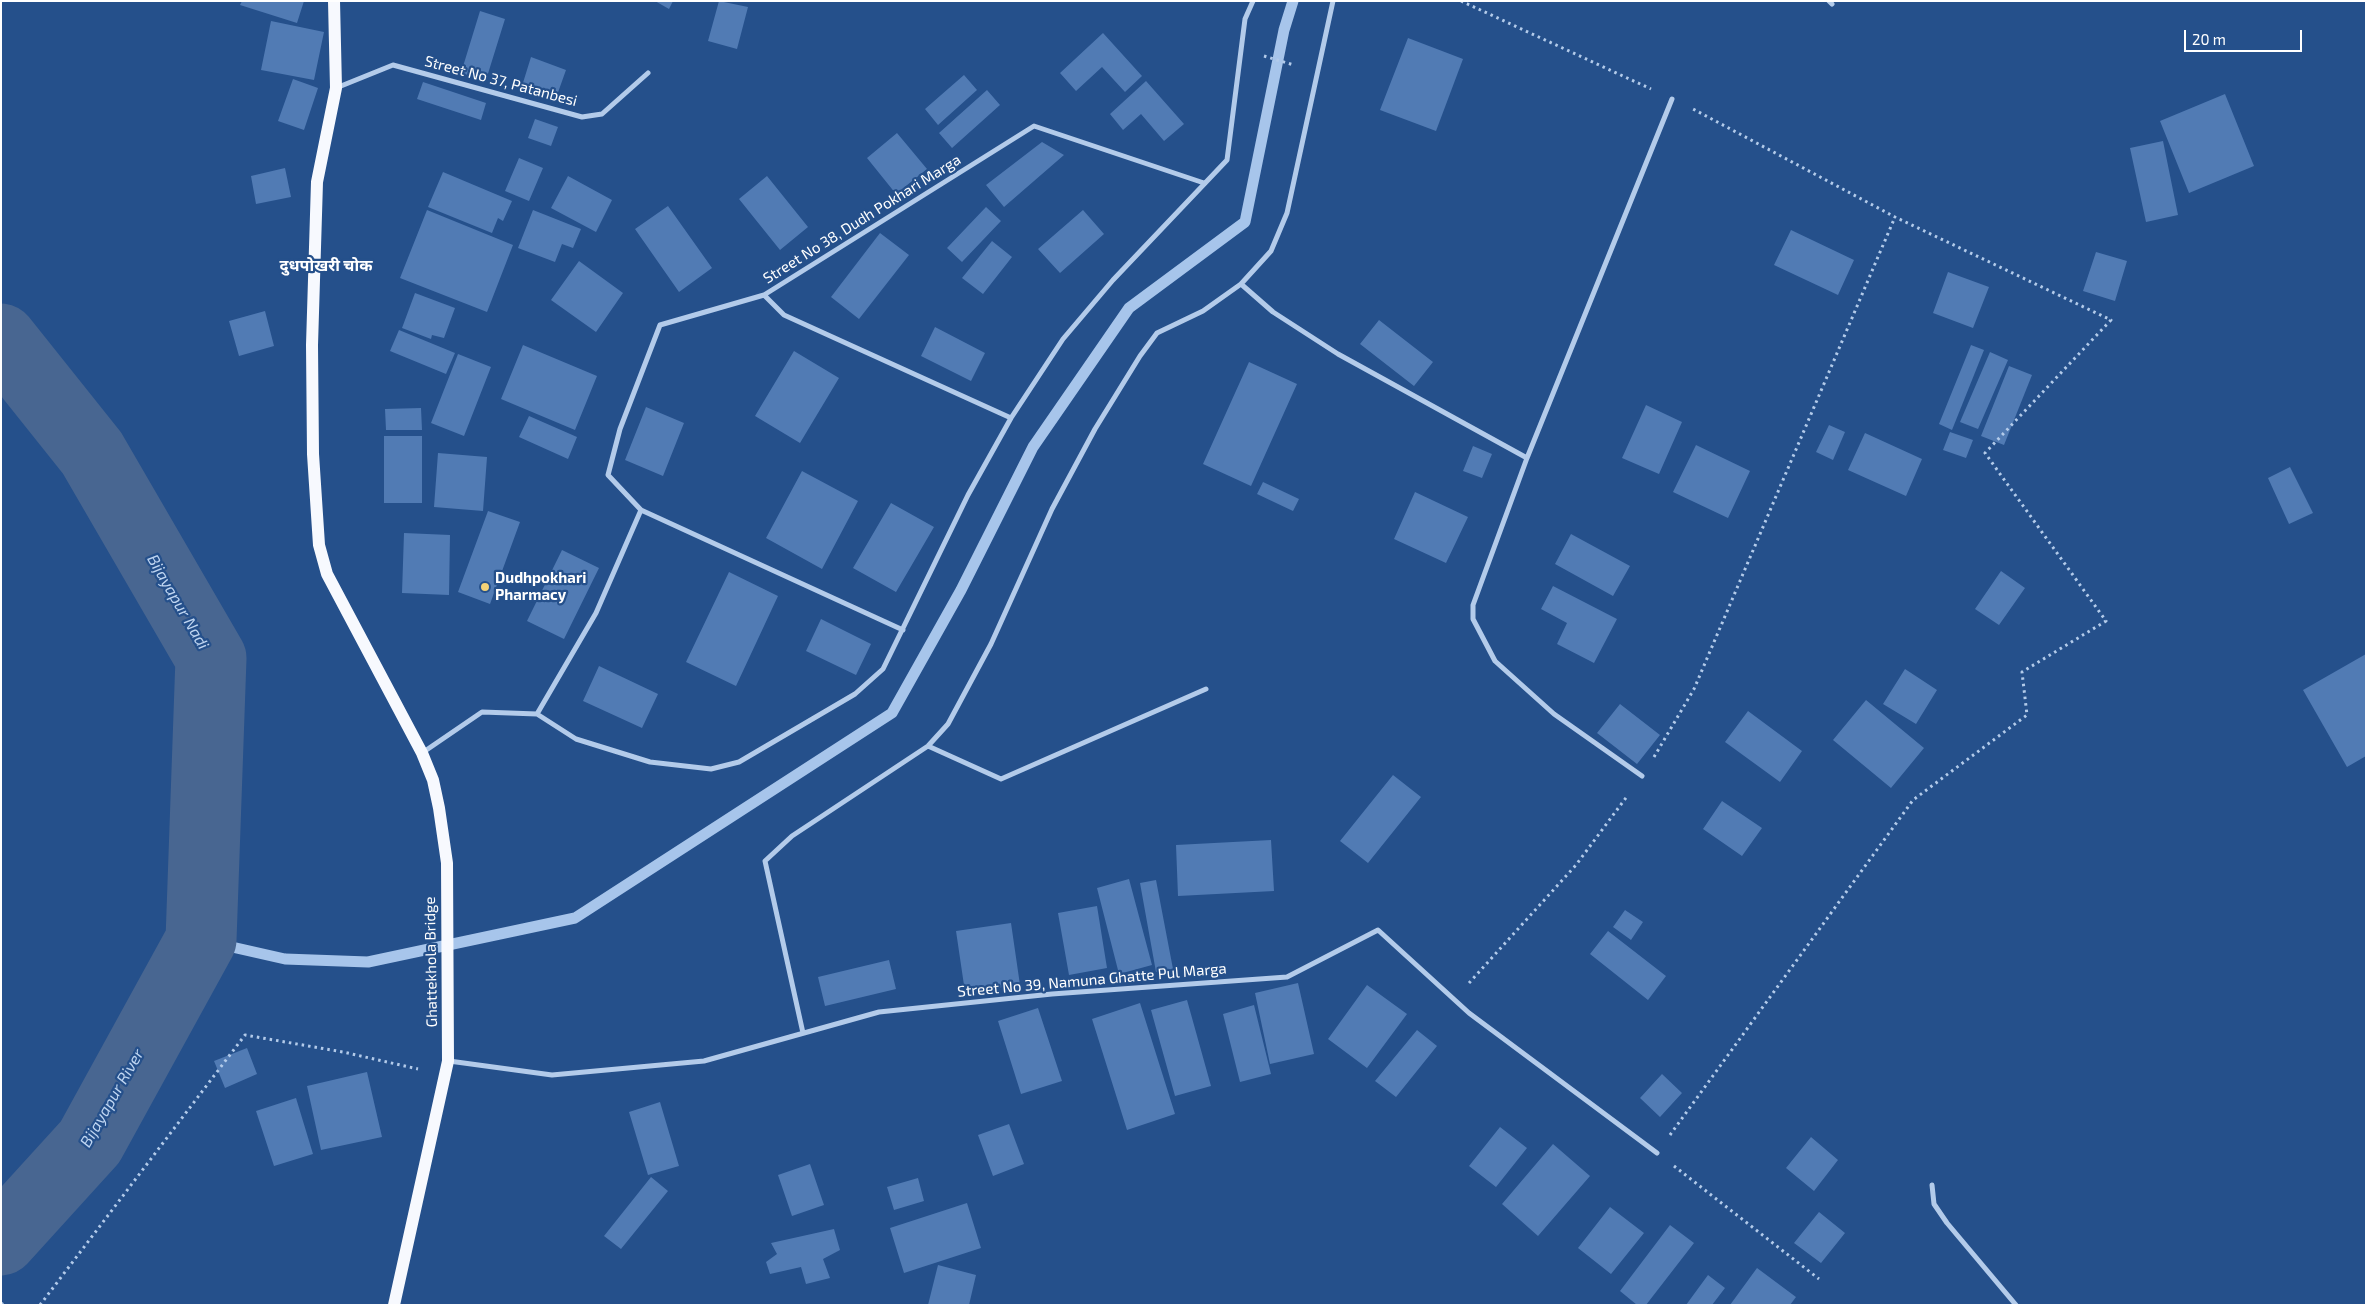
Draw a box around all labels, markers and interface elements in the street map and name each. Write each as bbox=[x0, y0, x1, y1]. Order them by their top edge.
scale bar bbox=[2187, 20, 2304, 52]
text: 20 m bbox=[2192, 30, 2226, 48]
street label: Street No 37, Patanbesi bbox=[423, 52, 579, 110]
street label: Street No 38, Dudh Pokhari Marga bbox=[760, 151, 964, 287]
district label: दुधपोखरी चोक bbox=[280, 256, 372, 276]
water label: Bijayapur Nadi bbox=[143, 551, 213, 653]
place label: Dudhpokhari Pharmacy bbox=[495, 569, 586, 604]
marker: Dudhpokhari Pharmacy bbox=[479, 581, 491, 593]
street label: Ghattekhola Bridge bbox=[421, 896, 441, 1028]
street label: Street No 39, Namuna Ghatte Pul Marga bbox=[957, 959, 1227, 1001]
water label: Bijayapur River bbox=[76, 1045, 148, 1151]

